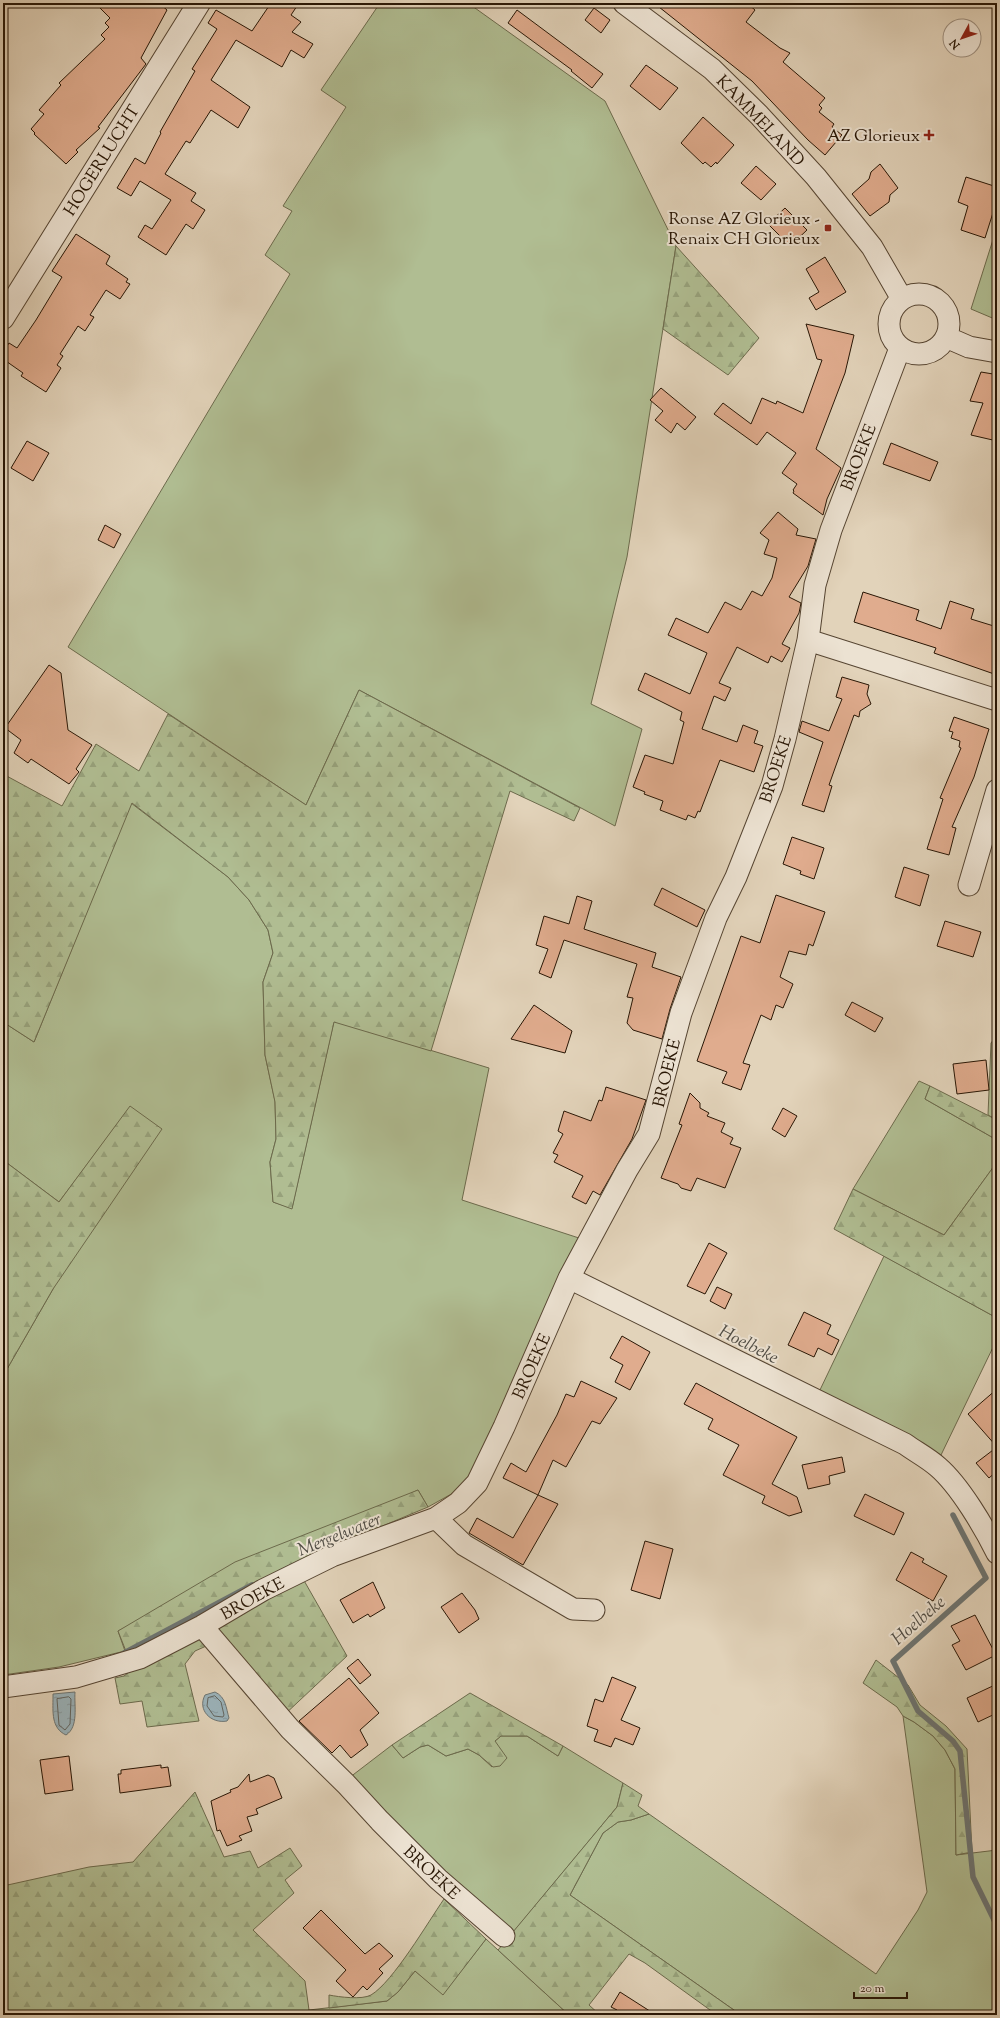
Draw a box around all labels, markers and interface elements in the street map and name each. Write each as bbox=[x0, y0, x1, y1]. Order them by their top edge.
north arrow bbox=[942, 18, 982, 58]
text: N bbox=[946, 35, 965, 53]
street label: KAMMELAND bbox=[710, 70, 809, 172]
street label: HOGERLUCHT bbox=[59, 101, 147, 221]
place label: AZ Glorieux bbox=[827, 125, 920, 149]
marker: AZ Glorieux bbox=[923, 129, 935, 141]
place label: Ronse AZ Glorieux - Renaix CH Glorieux bbox=[668, 208, 820, 252]
marker: Ronse AZ Glorieux - Renaix CH Glorieux bbox=[823, 223, 833, 233]
street label: BROEKE bbox=[836, 421, 884, 495]
street label: BROEKE bbox=[755, 733, 799, 807]
street label: BROEKE bbox=[648, 1037, 688, 1110]
water label: Hoelbeke bbox=[714, 1320, 783, 1372]
street label: BROEKE bbox=[508, 1330, 558, 1404]
water label: Mergelwater bbox=[294, 1507, 386, 1564]
street label: BROEKE bbox=[217, 1572, 289, 1627]
water label: Hoelbeke bbox=[887, 1591, 952, 1652]
street label: BROEKE bbox=[397, 1841, 464, 1906]
scale bar bbox=[854, 1974, 907, 2000]
text: 20 m bbox=[860, 1980, 885, 1998]

